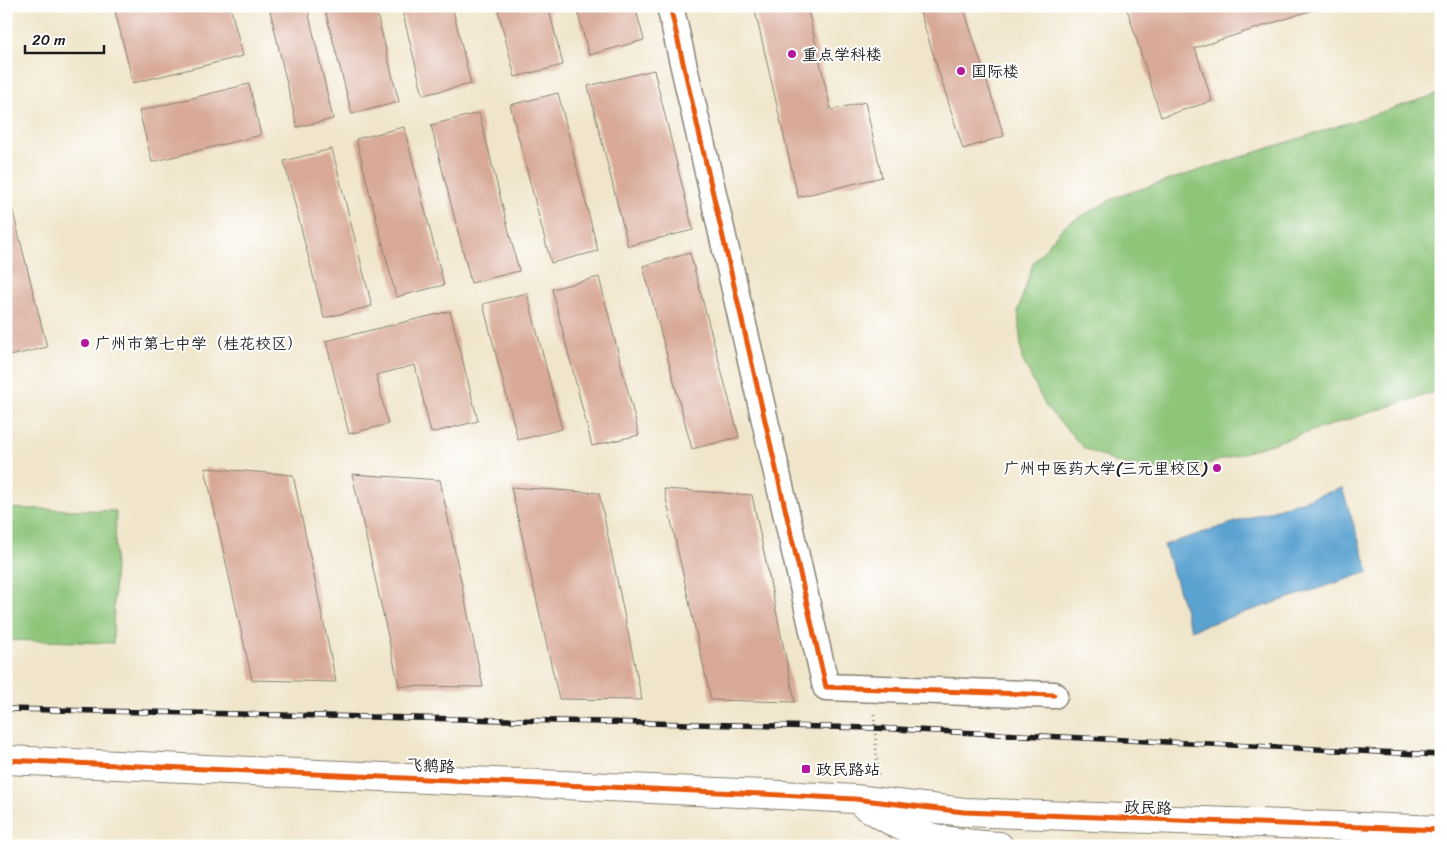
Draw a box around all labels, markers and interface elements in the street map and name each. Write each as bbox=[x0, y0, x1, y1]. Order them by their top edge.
scale bar bbox=[25, 22, 104, 54]
text: 20 m bbox=[32, 27, 66, 53]
place label: 重点学科楼 bbox=[802, 40, 882, 69]
marker: 重点学科楼 bbox=[786, 48, 798, 60]
place label: 国际楼 bbox=[971, 57, 1019, 86]
marker: 国际楼 bbox=[955, 65, 967, 77]
place label: 广州市第七中学（桂花校区） bbox=[95, 329, 303, 358]
marker: 广州市第七中学（桂花校区） bbox=[79, 337, 91, 349]
place label: 广州中医药大学(三元里校区) bbox=[1004, 454, 1208, 483]
marker: 广州中医药大学(三元里校区) bbox=[1211, 462, 1223, 474]
street label: 飞鹅路 bbox=[406, 750, 456, 781]
place label: 政民路站 bbox=[816, 755, 880, 784]
marker: 政民路站 bbox=[800, 763, 812, 775]
street label: 政民路 bbox=[1123, 792, 1172, 823]

